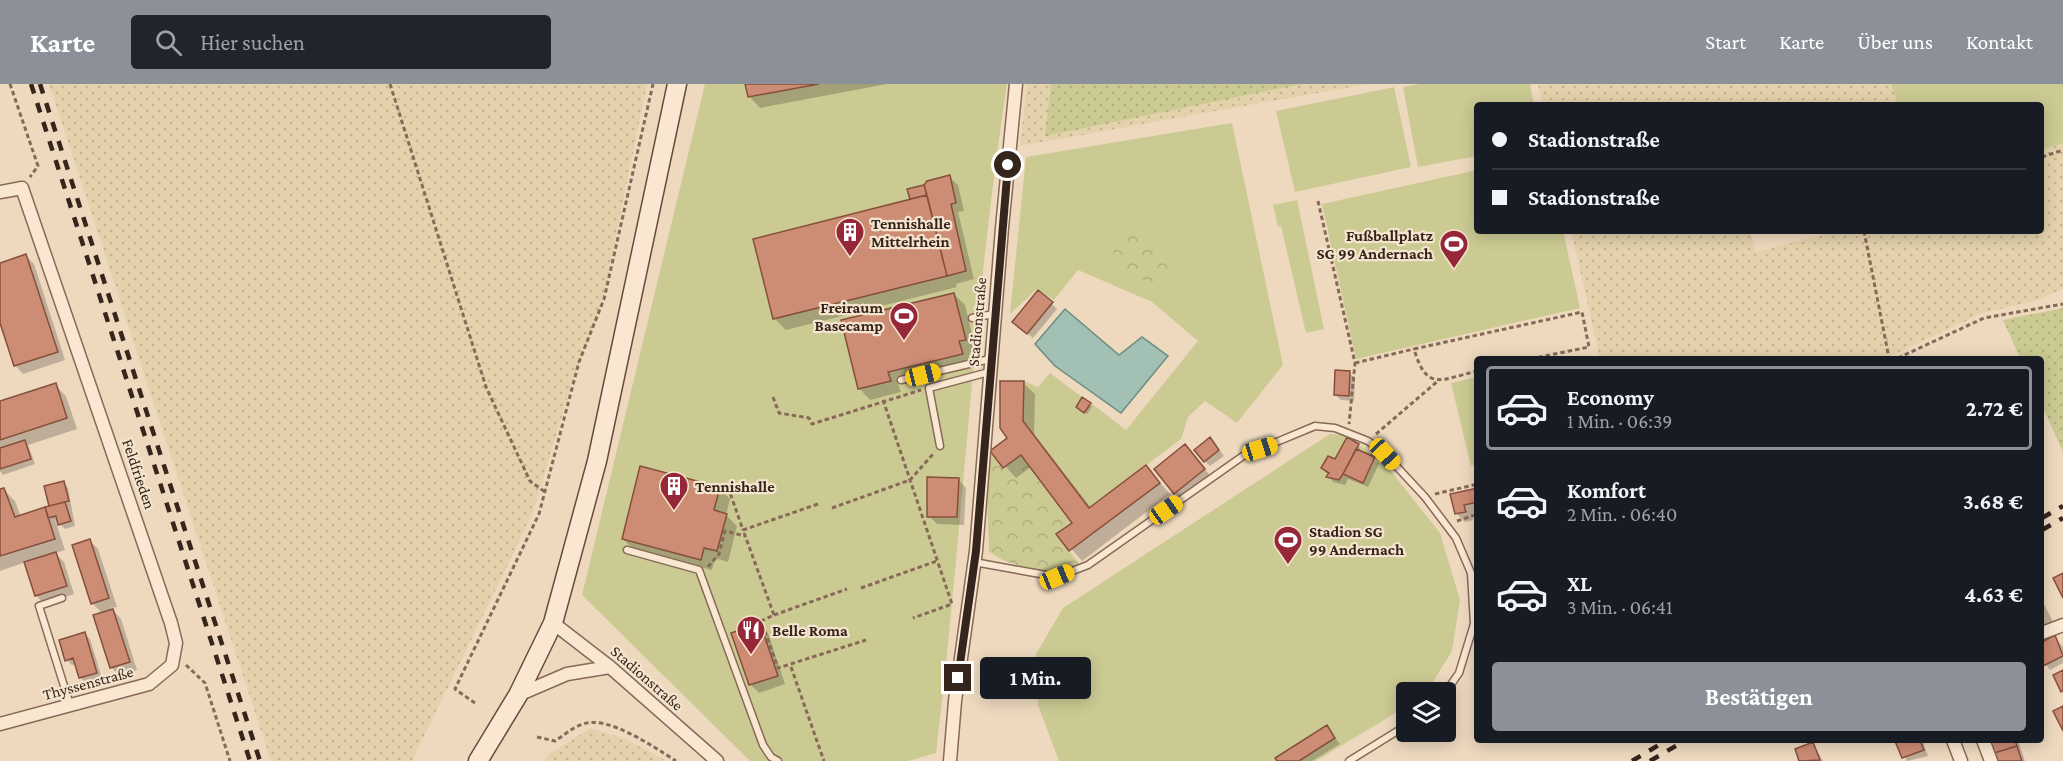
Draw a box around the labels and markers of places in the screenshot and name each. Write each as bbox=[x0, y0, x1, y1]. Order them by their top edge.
place label: Tennishalle Mittelrhein bbox=[871, 215, 951, 250]
building icon: Tennishalle Mittelrhein bbox=[834, 216, 866, 258]
place label: Fußballplatz SG 99 Andernach bbox=[1317, 227, 1434, 262]
sports icon: Fußballplatz SG 99 Andernach bbox=[1438, 228, 1470, 270]
place label: Freiraum Basecamp bbox=[815, 299, 883, 334]
sports icon: Freiraum Basecamp bbox=[888, 300, 920, 342]
building icon: Tennishalle bbox=[658, 470, 690, 512]
place label: Tennishalle bbox=[695, 478, 775, 495]
place label: Stadion SG 99 Andernach bbox=[1309, 523, 1404, 558]
sports icon: Stadion SG 99 Andernach bbox=[1272, 524, 1304, 566]
restaurant icon: Belle Roma bbox=[735, 614, 767, 656]
place label: Belle Roma bbox=[772, 622, 848, 639]

